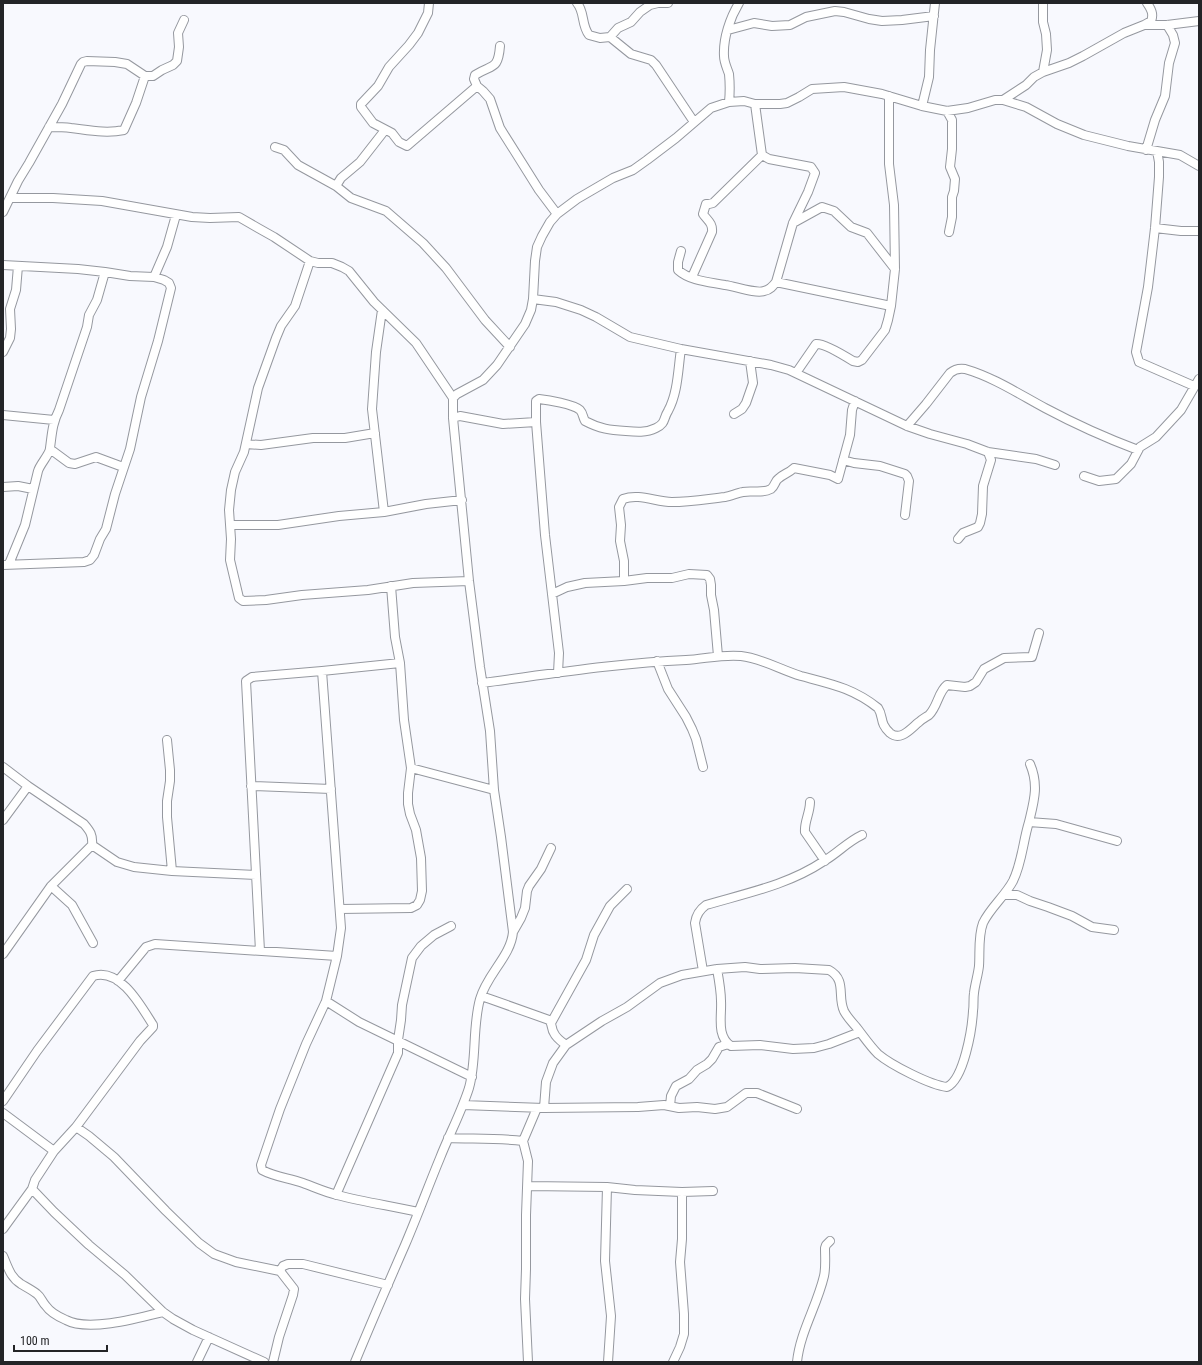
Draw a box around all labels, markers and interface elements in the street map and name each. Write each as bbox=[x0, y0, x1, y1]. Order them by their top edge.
scale bar bbox=[14, 1327, 107, 1353]
text: 100 m bbox=[20, 1334, 50, 1348]

